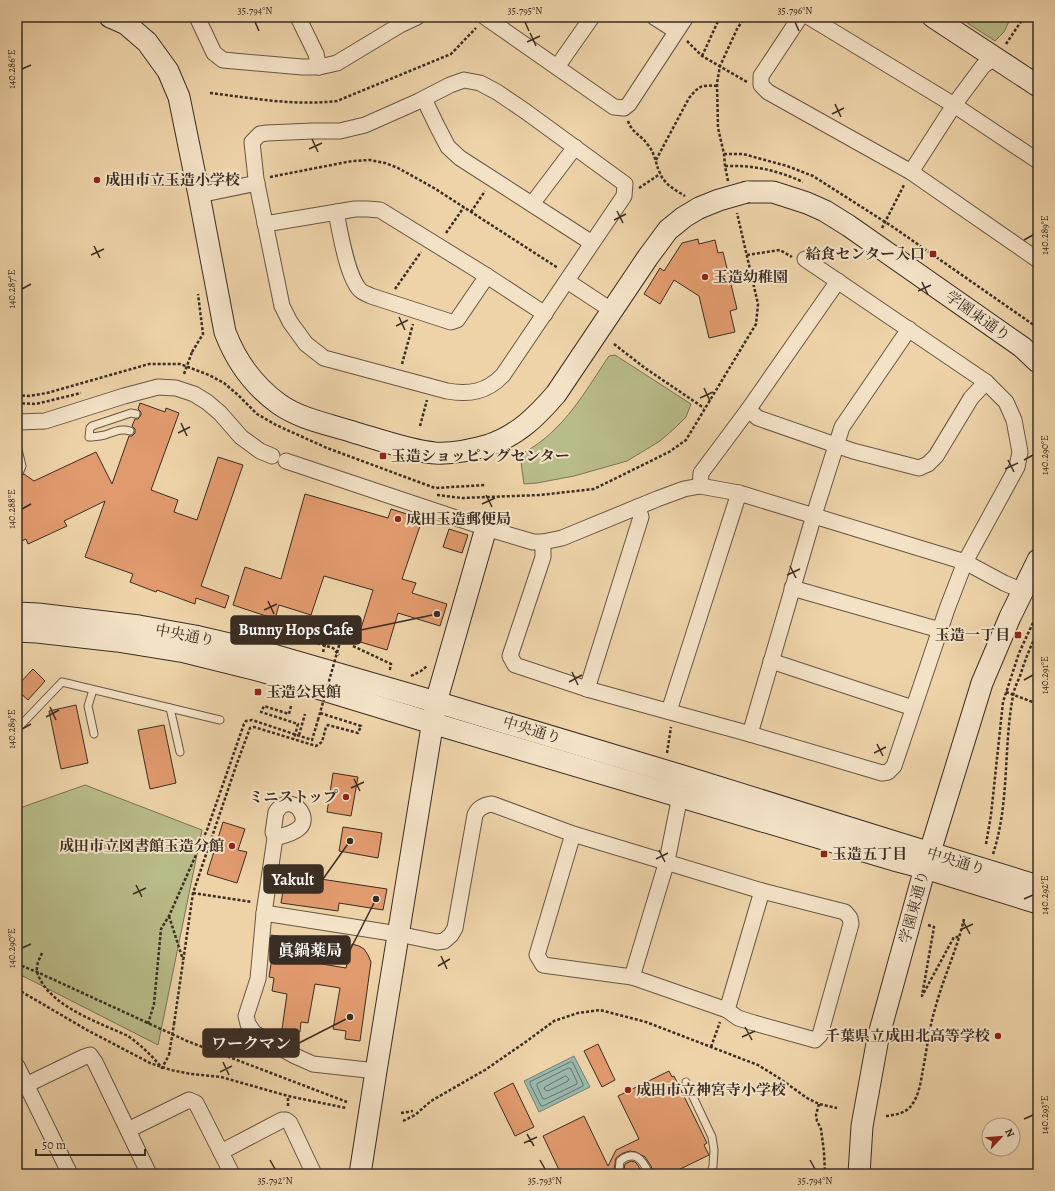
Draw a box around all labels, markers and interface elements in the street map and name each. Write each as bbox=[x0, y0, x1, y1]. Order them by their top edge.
text: 35.794°N bbox=[238, 4, 273, 17]
text: 35.795°N bbox=[508, 4, 542, 17]
text: 35.796°N bbox=[777, 4, 813, 17]
text: 140.286°E bbox=[5, 49, 18, 89]
place label: 成田市立玉造小学校 bbox=[105, 170, 240, 190]
marker: 成田市立玉造小学校 bbox=[92, 175, 102, 185]
text: 140.289°E bbox=[1038, 215, 1051, 255]
place label: 給食センター入口 bbox=[806, 244, 925, 264]
marker: 給食センター入口 bbox=[928, 249, 938, 259]
place label: 玉造幼稚園 bbox=[713, 267, 788, 287]
text: 140.287°E bbox=[5, 269, 18, 309]
marker: 玉造幼稚園 bbox=[700, 272, 710, 282]
street label: 学園東通り bbox=[942, 286, 1014, 346]
text: 140.290°E bbox=[1038, 435, 1051, 475]
place label: 玉造ショッピングセンター bbox=[391, 446, 570, 466]
marker: 玉造ショッピングセンター bbox=[378, 451, 388, 461]
text: 140.288°E bbox=[5, 489, 18, 529]
place label: 成田玉造郵便局 bbox=[406, 509, 511, 529]
marker: 成田玉造郵便局 bbox=[393, 514, 403, 524]
callout: Bunny Hops Cafe bbox=[231, 616, 361, 644]
street label: 中央通り bbox=[154, 619, 216, 651]
text: Bunny Hops Cafe bbox=[239, 619, 353, 641]
place label: 玉造一丁目 bbox=[935, 625, 1010, 645]
marker: 玉造一丁目 bbox=[1013, 630, 1023, 640]
text: 140.291°E bbox=[1038, 656, 1051, 694]
place label: 玉造公民館 bbox=[266, 682, 341, 702]
marker: 玉造公民館 bbox=[253, 687, 263, 697]
text: 140.289°E bbox=[5, 709, 18, 749]
street label: 中央通り bbox=[500, 712, 564, 748]
place label: ミニストップ bbox=[248, 787, 338, 807]
marker: ミニストップ bbox=[341, 792, 351, 802]
place label: 成田市立図書館玉造分館 bbox=[59, 836, 224, 856]
marker: 成田市立図書館玉造分館 bbox=[227, 841, 237, 851]
street label: 中央通り bbox=[924, 843, 988, 879]
place label: 玉造五丁目 bbox=[832, 844, 907, 864]
marker: 玉造五丁目 bbox=[819, 849, 829, 859]
callout: Yakult bbox=[264, 865, 323, 893]
street label: 学園東通り bbox=[895, 868, 933, 946]
text: Yakult bbox=[271, 869, 315, 891]
text: 140.292°E bbox=[1038, 875, 1051, 915]
text: 140.290°E bbox=[5, 928, 18, 968]
callout: 眞鍋薬局 bbox=[270, 936, 350, 964]
text: 眞鍋薬局 bbox=[278, 940, 342, 962]
place label: 千葉県立成田北高等学校 bbox=[825, 1026, 990, 1046]
callout: ワークマン bbox=[203, 1029, 299, 1057]
marker: 千葉県立成田北高等学校 bbox=[993, 1031, 1003, 1041]
text: ワークマン bbox=[211, 1033, 291, 1055]
place label: 成田市立神宮寺小学校 bbox=[636, 1080, 786, 1100]
marker: 成田市立神宮寺小学校 bbox=[623, 1085, 633, 1095]
text: 140.293°E bbox=[1038, 1096, 1051, 1134]
north arrow bbox=[981, 1117, 1021, 1157]
text: N bbox=[1001, 1126, 1018, 1140]
scale bar bbox=[36, 1131, 145, 1157]
text: 50 m bbox=[42, 1137, 66, 1153]
text: 35.792°N bbox=[257, 1174, 293, 1187]
text: 35.793°N bbox=[528, 1174, 562, 1187]
text: 35.794°N bbox=[798, 1174, 833, 1187]

